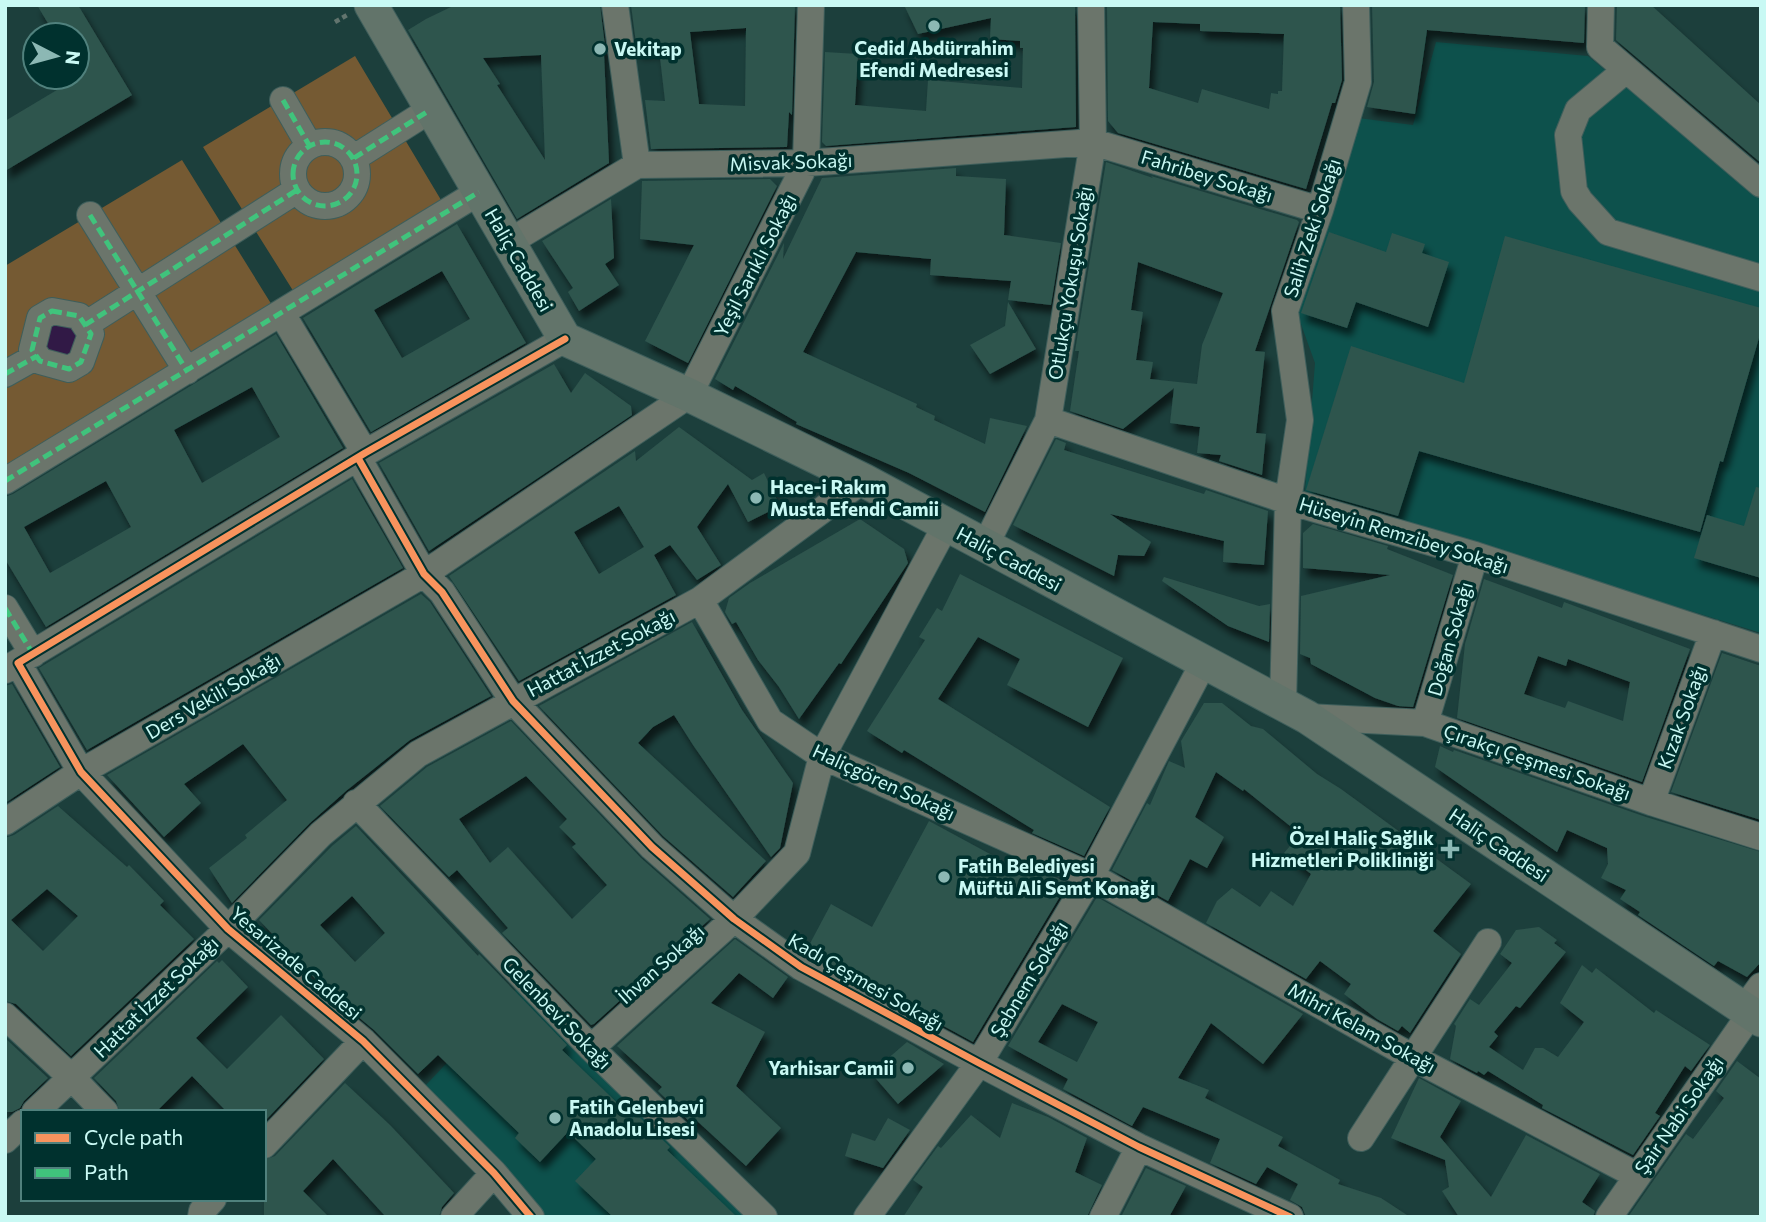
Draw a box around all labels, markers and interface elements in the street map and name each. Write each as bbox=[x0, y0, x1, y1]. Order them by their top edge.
marker: Cedid Abdürrahim Efendi Medresesi bbox=[926, 18, 942, 34]
north arrow bbox=[21, 21, 91, 91]
place label: Cedid Abdürrahim Efendi Medresesi bbox=[854, 36, 1014, 81]
place label: Vekitap bbox=[614, 37, 682, 60]
marker: Vekitap bbox=[592, 41, 608, 57]
text: N bbox=[61, 50, 86, 66]
street label: Fahribey Sokağı bbox=[1139, 145, 1276, 206]
street label: Misvak Sokağı bbox=[729, 148, 853, 175]
street label: Salih Zeki Sokağı bbox=[1278, 155, 1345, 300]
street label: Otlukçu Yokuşu Sokağı bbox=[1043, 184, 1096, 381]
street label: Yeşil Sarıklı Sokağı bbox=[708, 189, 801, 340]
street label: Haliç Caddesi bbox=[481, 204, 558, 315]
place label: Hace-i Rakım Musta Efendi Camii bbox=[770, 475, 939, 520]
marker: Hace-i Rakım Musta Efendi Camii bbox=[748, 490, 764, 506]
street label: Hüseyin Remzibey Sokağı bbox=[1297, 492, 1512, 577]
street label: Haliç Caddesi bbox=[953, 521, 1066, 596]
street label: Doğan Sokağı bbox=[1422, 579, 1477, 699]
street label: Hattat İzzet Sokağı bbox=[523, 604, 679, 701]
street label: Ders Vekili Sokağı bbox=[141, 648, 284, 743]
street label: Kızak Sokağı bbox=[1652, 662, 1711, 772]
street label: Çırakçı Çeşmesi Sokağı bbox=[1441, 719, 1634, 804]
street label: Haliçgören Sokağı bbox=[809, 738, 959, 825]
street label: Haliç Caddesi bbox=[1445, 803, 1554, 886]
place label: Özel Haliç Sağlık Hizmetleri Polikliniği bbox=[1251, 826, 1434, 871]
marker: Özel Haliç Sağlık Hizmetleri Polikliniği bbox=[1440, 839, 1460, 859]
place label: Fatih Belediyesi Müftü Ali Semt Konağı bbox=[958, 854, 1155, 899]
marker: Fatih Belediyesi Müftü Ali Semt Konağı bbox=[936, 869, 952, 885]
street label: Yesarizade Caddesi bbox=[226, 901, 367, 1024]
street label: Şebnem Sokağı bbox=[985, 916, 1072, 1041]
street label: İhvan Sokağı bbox=[613, 919, 708, 1008]
street label: Kadı Çeşmesi Sokağı bbox=[784, 928, 948, 1035]
street label: Hattat İzzet Sokağı bbox=[88, 931, 223, 1062]
street label: Gelenbevi Sokağı bbox=[498, 952, 617, 1073]
street label: Mihri Kelam Sokağı bbox=[1284, 977, 1440, 1078]
street label: Şair Nabi Sokağı bbox=[1629, 1051, 1728, 1178]
place label: Yarhisar Camii bbox=[768, 1056, 894, 1079]
marker: Yarhisar Camii bbox=[900, 1060, 916, 1076]
place label: Fatih Gelenbevi Anadolu Lisesi bbox=[569, 1095, 704, 1140]
legend bbox=[21, 1110, 266, 1201]
marker: Fatih Gelenbevi Anadolu Lisesi bbox=[547, 1110, 563, 1126]
text: Cycle path bbox=[84, 1124, 183, 1149]
text: Path bbox=[84, 1159, 129, 1184]

